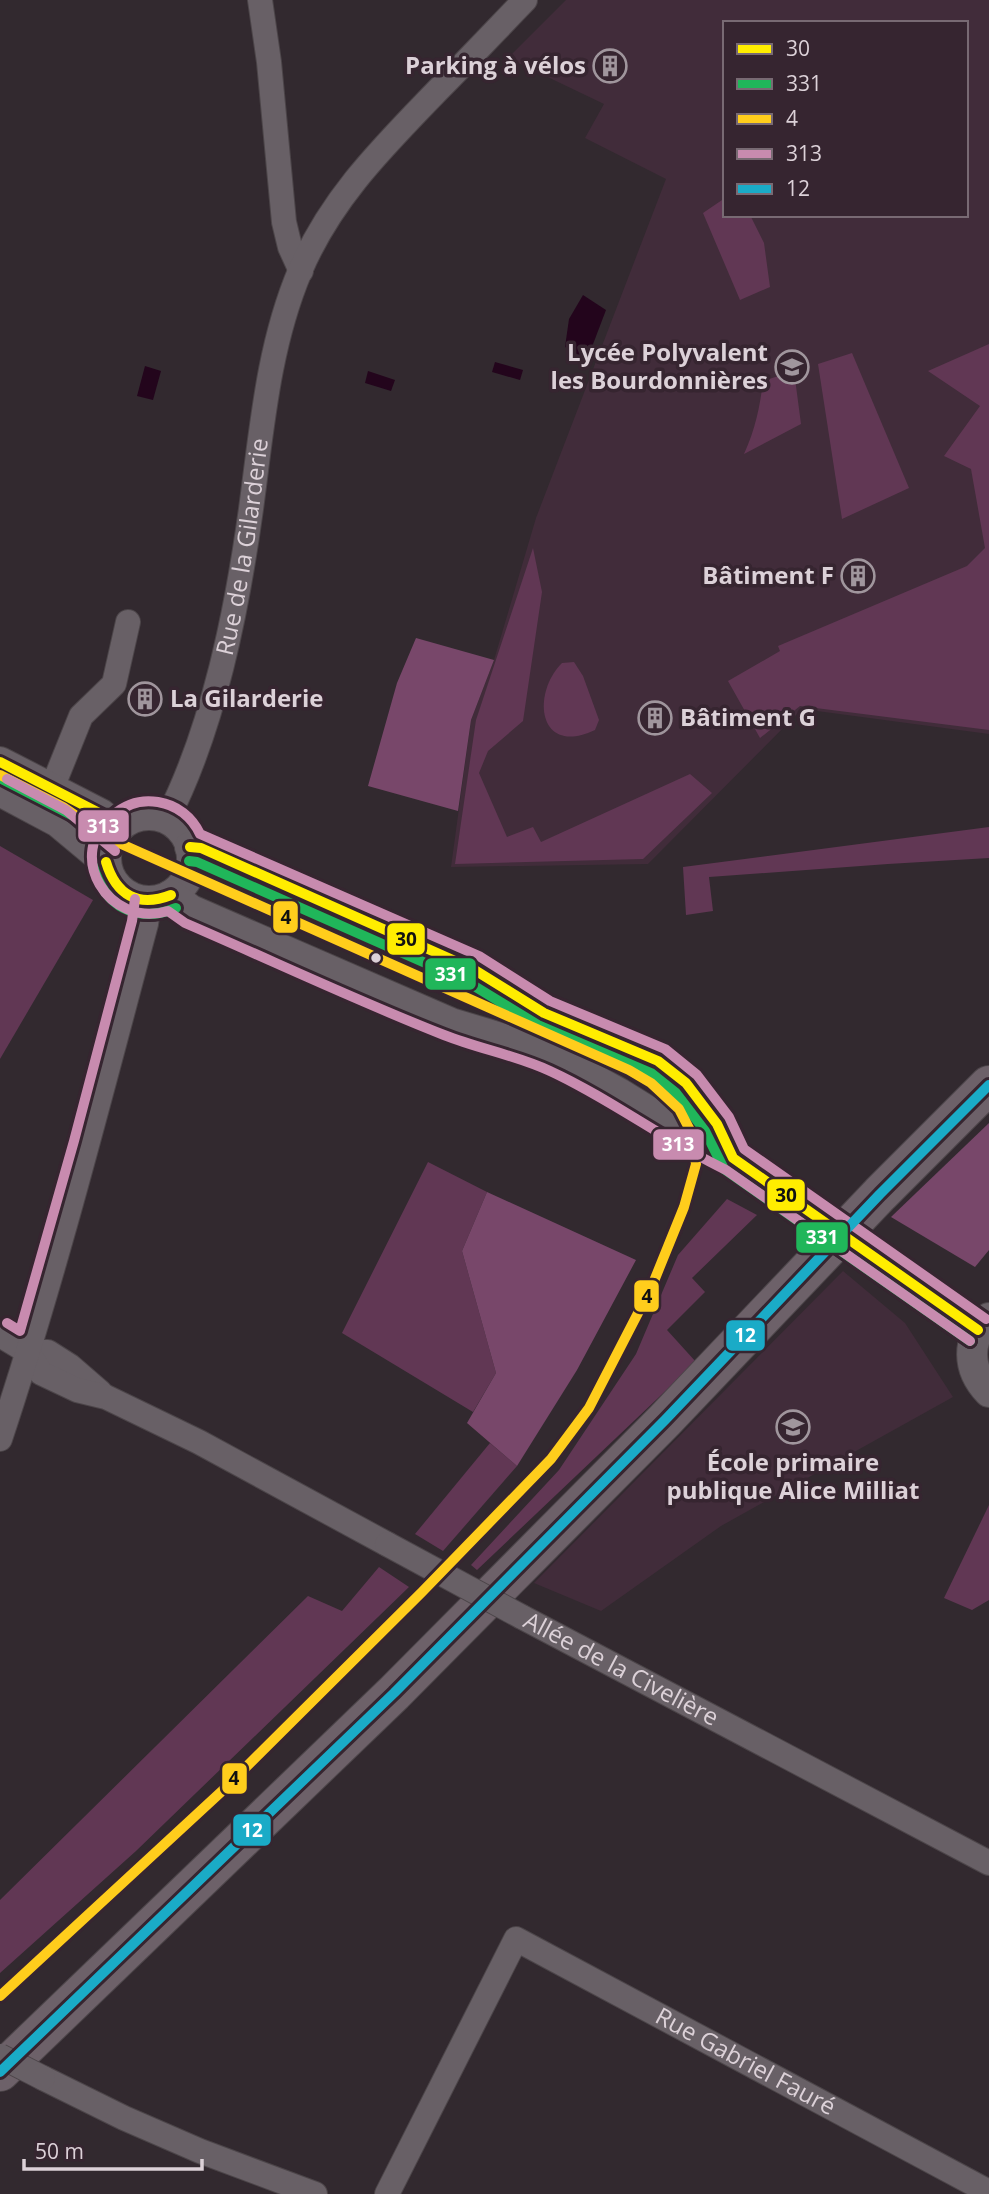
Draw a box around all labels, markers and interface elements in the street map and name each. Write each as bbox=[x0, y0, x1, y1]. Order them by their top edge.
legend bbox=[723, 21, 968, 217]
text: 30 bbox=[786, 34, 810, 62]
building icon: Parking à vélos bbox=[591, 47, 629, 85]
place label: Parking à vélos bbox=[405, 48, 586, 81]
text: 331 bbox=[786, 69, 822, 97]
text: 4 bbox=[786, 104, 798, 132]
text: 313 bbox=[786, 139, 822, 167]
text: 12 bbox=[786, 174, 810, 202]
place label: Lycée Polyvalent les Bourdonnières bbox=[551, 335, 768, 396]
school or university icon: Lycée Polyvalent les Bourdonnières bbox=[773, 348, 811, 386]
street label: Rue de la Gilarderie bbox=[207, 436, 275, 658]
building icon: Bâtiment F bbox=[839, 557, 877, 595]
place label: Bâtiment F bbox=[702, 558, 834, 591]
building icon: La Gilarderie bbox=[126, 680, 164, 718]
place label: La Gilarderie bbox=[170, 681, 323, 714]
building icon: Bâtiment G bbox=[636, 699, 674, 737]
place label: Bâtiment G bbox=[680, 700, 816, 733]
line badge: 313 bbox=[77, 809, 130, 843]
text: 313 bbox=[87, 813, 119, 839]
line badge: 4 bbox=[272, 900, 299, 934]
text: 4 bbox=[281, 904, 292, 930]
line badge: 30 bbox=[386, 922, 426, 956]
text: 30 bbox=[395, 926, 417, 952]
unlabelled marker bbox=[369, 951, 383, 965]
line badge: 331 bbox=[424, 957, 477, 991]
text: 331 bbox=[435, 961, 467, 987]
line badge: 313 bbox=[652, 1128, 705, 1161]
text: 313 bbox=[662, 1131, 694, 1157]
line badge: 30 bbox=[766, 1178, 806, 1212]
text: 30 bbox=[775, 1182, 797, 1208]
line badge: 331 bbox=[795, 1221, 849, 1254]
text: 331 bbox=[806, 1224, 838, 1250]
line badge: 4 bbox=[633, 1279, 660, 1313]
text: 4 bbox=[642, 1283, 653, 1309]
line badge: 12 bbox=[725, 1319, 766, 1352]
text: 12 bbox=[734, 1322, 756, 1348]
school or university icon: École primaire publique Alice Milliat bbox=[774, 1408, 812, 1446]
place label: École primaire publique Alice Milliat bbox=[667, 1445, 919, 1506]
street label: Allée de la Civelière bbox=[518, 1603, 725, 1733]
line badge: 4 bbox=[221, 1762, 248, 1795]
text: 4 bbox=[229, 1765, 240, 1791]
line badge: 12 bbox=[232, 1813, 272, 1847]
text: 12 bbox=[241, 1817, 263, 1843]
street label: Rue Gabriel Fauré bbox=[650, 1999, 842, 2122]
scale bar bbox=[24, 2128, 203, 2172]
text: 50 m bbox=[35, 2137, 84, 2165]

